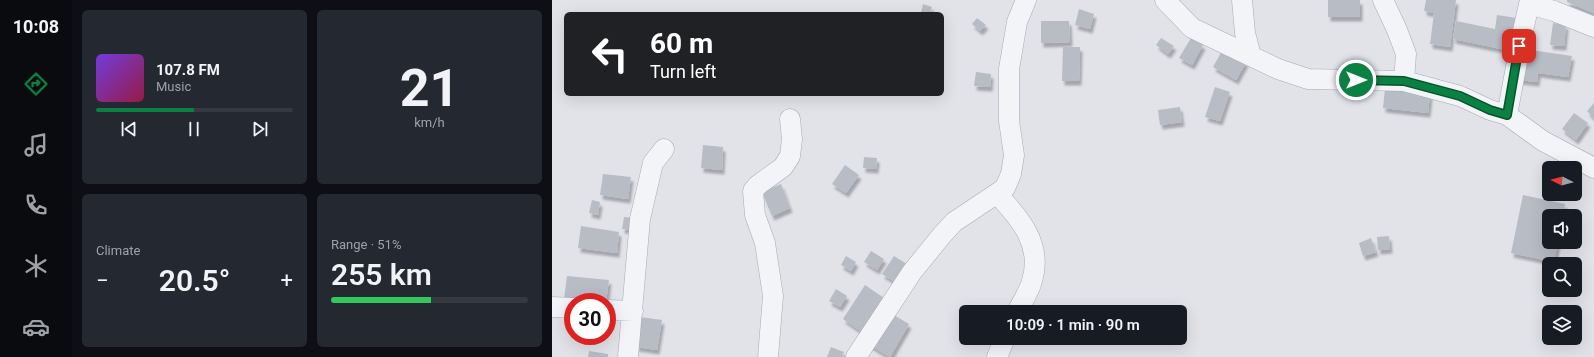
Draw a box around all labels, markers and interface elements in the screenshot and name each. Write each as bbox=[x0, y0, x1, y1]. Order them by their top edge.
text: 10:08 bbox=[13, 16, 59, 37]
text: 60 m bbox=[650, 27, 713, 60]
icon: left bbox=[584, 28, 636, 80]
pin bbox=[1502, 29, 1536, 63]
icon: arrive bbox=[1508, 35, 1530, 57]
text: 21 bbox=[400, 58, 459, 119]
position arrow bbox=[1335, 59, 1377, 101]
text: 107.8 FM bbox=[156, 61, 220, 79]
text: Turn left bbox=[650, 61, 716, 82]
icon: directions bbox=[22, 70, 50, 98]
text: Music bbox=[156, 79, 191, 94]
text: km/h bbox=[414, 115, 445, 130]
icon: previous bbox=[118, 118, 140, 140]
icon: pause bbox=[183, 118, 205, 140]
icon: next bbox=[249, 118, 271, 140]
icon: music bbox=[22, 131, 50, 159]
north arrow bbox=[1542, 161, 1582, 201]
map controls bbox=[1542, 161, 1582, 345]
icon: phone bbox=[22, 191, 50, 219]
button: sound bbox=[1542, 209, 1582, 249]
text: Range · 51% bbox=[331, 237, 401, 252]
text: Climate bbox=[96, 243, 140, 258]
icon: climate bbox=[22, 252, 50, 280]
text: 255 km bbox=[331, 257, 432, 292]
button: search bbox=[1542, 257, 1582, 297]
text: 20.5° bbox=[159, 263, 230, 298]
text: − bbox=[96, 268, 109, 293]
text: + bbox=[281, 268, 293, 293]
speed limit sign: 30 bbox=[564, 293, 616, 345]
button: layers bbox=[1542, 305, 1582, 345]
icon: car bbox=[22, 313, 50, 341]
text: 10:09 · 1 min · 90 m bbox=[1006, 316, 1140, 334]

